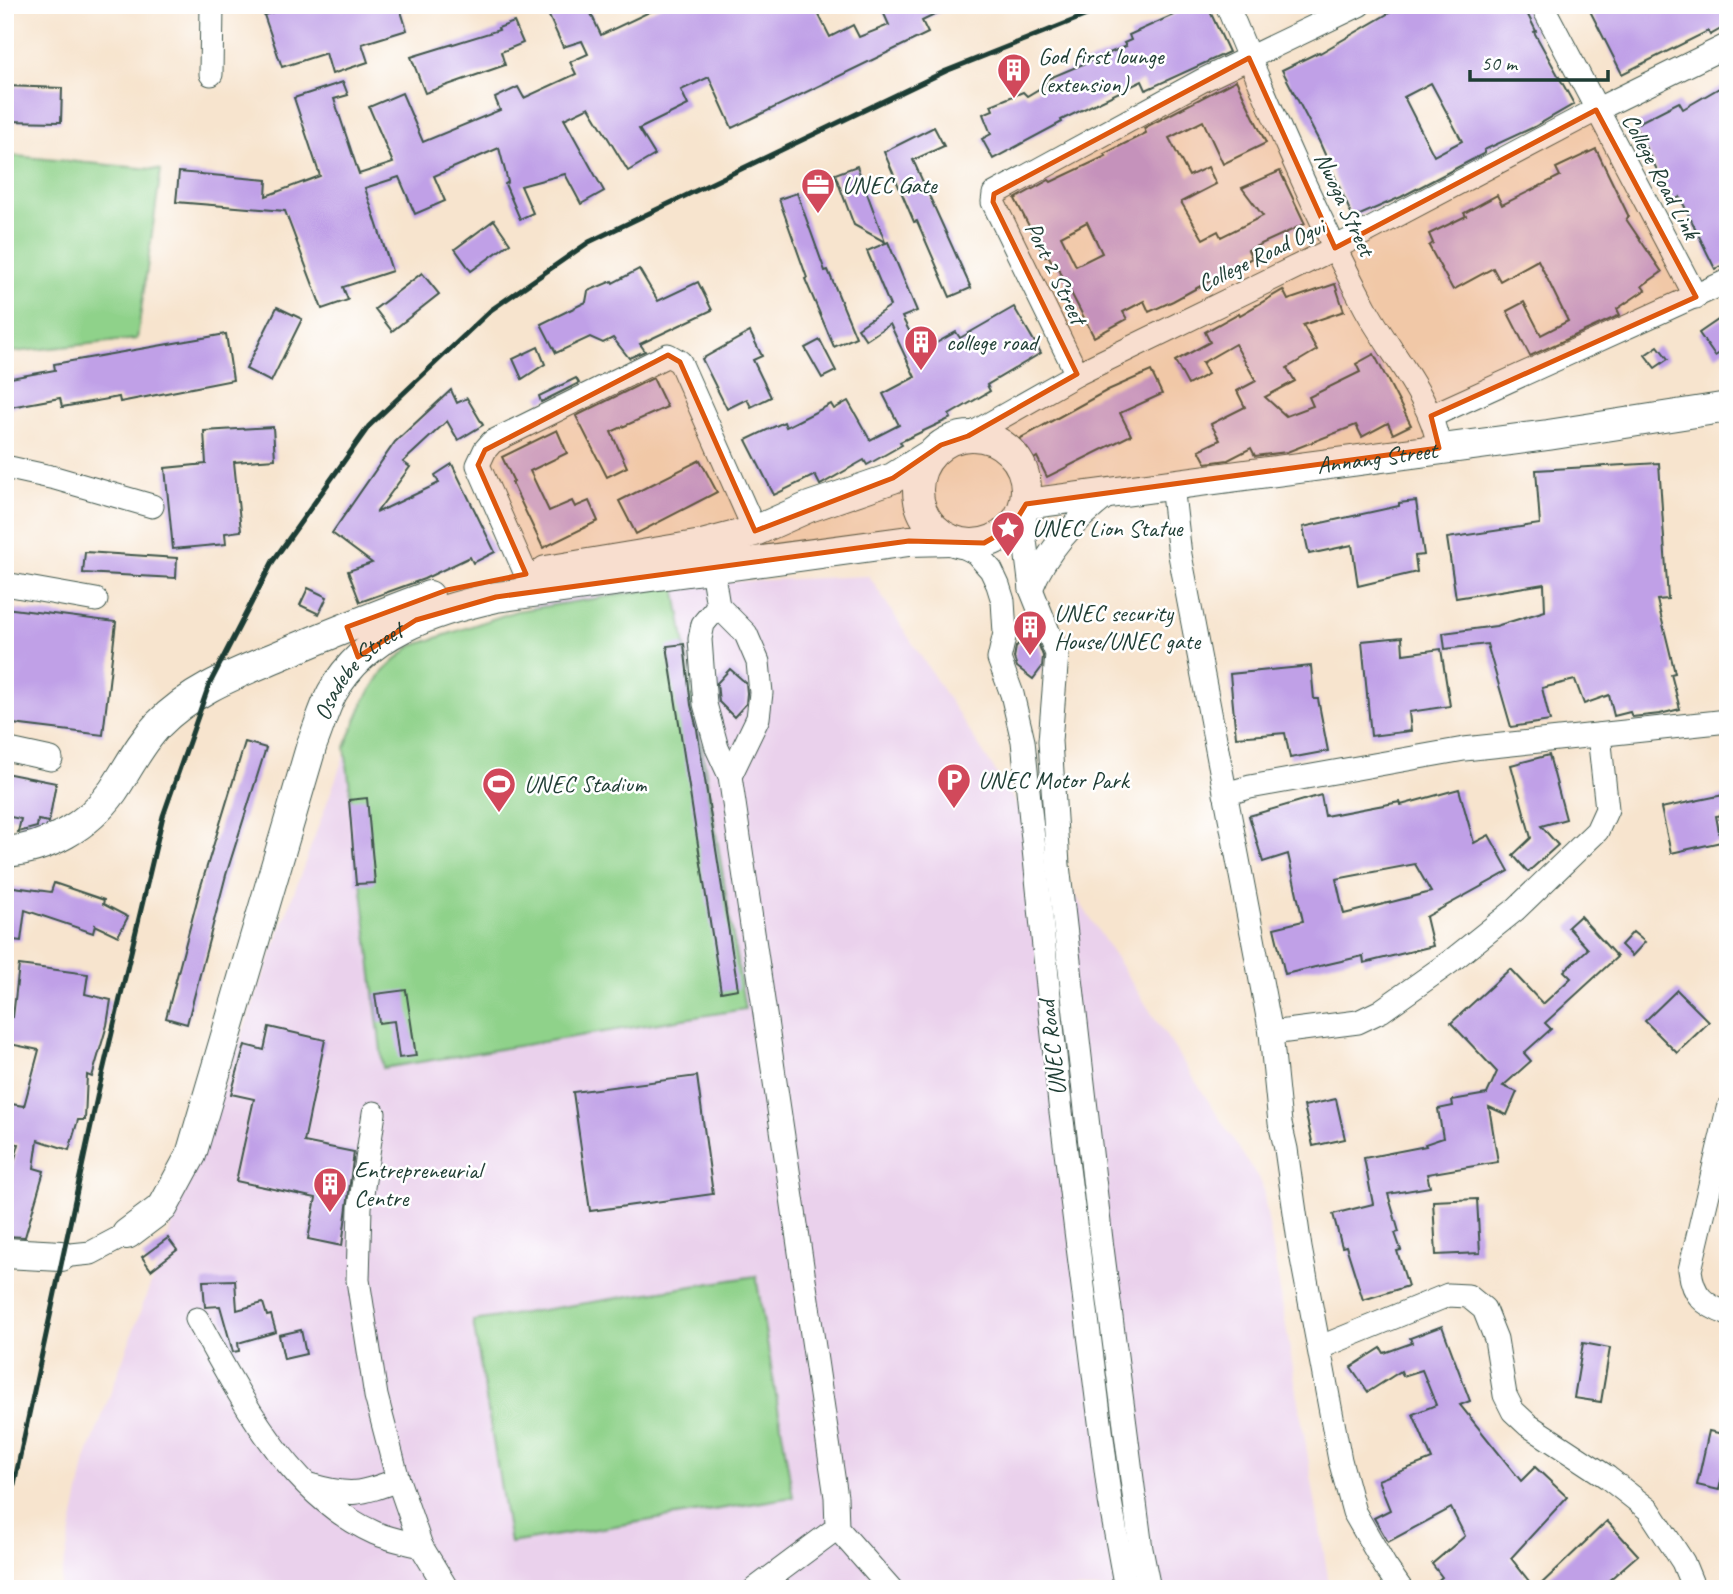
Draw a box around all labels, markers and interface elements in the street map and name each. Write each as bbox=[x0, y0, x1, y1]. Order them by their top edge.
scale bar bbox=[1470, 38, 1609, 82]
place label: God first lounge (extension) bbox=[1038, 41, 1166, 99]
text: 50 m bbox=[1481, 50, 1519, 76]
building icon: God first lounge (extension) bbox=[995, 51, 1033, 100]
street label: College Road Link bbox=[1615, 108, 1708, 246]
street label: Nwoga Street bbox=[1308, 147, 1383, 263]
office icon: UNEC Gate bbox=[799, 166, 837, 215]
place label: UNEC Gate bbox=[842, 170, 939, 200]
street label: College Road Ogui bbox=[1193, 210, 1332, 299]
street label: Port 2 Street bbox=[1018, 217, 1095, 332]
building icon: college road bbox=[902, 323, 940, 372]
place label: college road bbox=[946, 327, 1041, 357]
street label: Annang Street bbox=[1315, 435, 1441, 480]
place icon: UNEC Lion Statue bbox=[989, 509, 1027, 558]
place label: UNEC Lion Statue bbox=[1032, 513, 1185, 543]
place label: UNEC security House/UNEC gate bbox=[1054, 598, 1202, 656]
building icon: UNEC security House/UNEC gate bbox=[1011, 608, 1049, 657]
street label: Osadebe Street bbox=[307, 614, 411, 724]
parking icon: UNEC Motor Park bbox=[935, 761, 973, 810]
sports icon: UNEC Stadium bbox=[480, 765, 518, 814]
place label: UNEC Motor Park bbox=[978, 765, 1131, 795]
place label: UNEC Stadium bbox=[524, 769, 647, 799]
street label: UNEC Road bbox=[1031, 995, 1073, 1097]
place label: Entrepreneurial Centre bbox=[354, 1155, 486, 1213]
building icon: Entrepreneurial Centre bbox=[311, 1165, 349, 1214]

